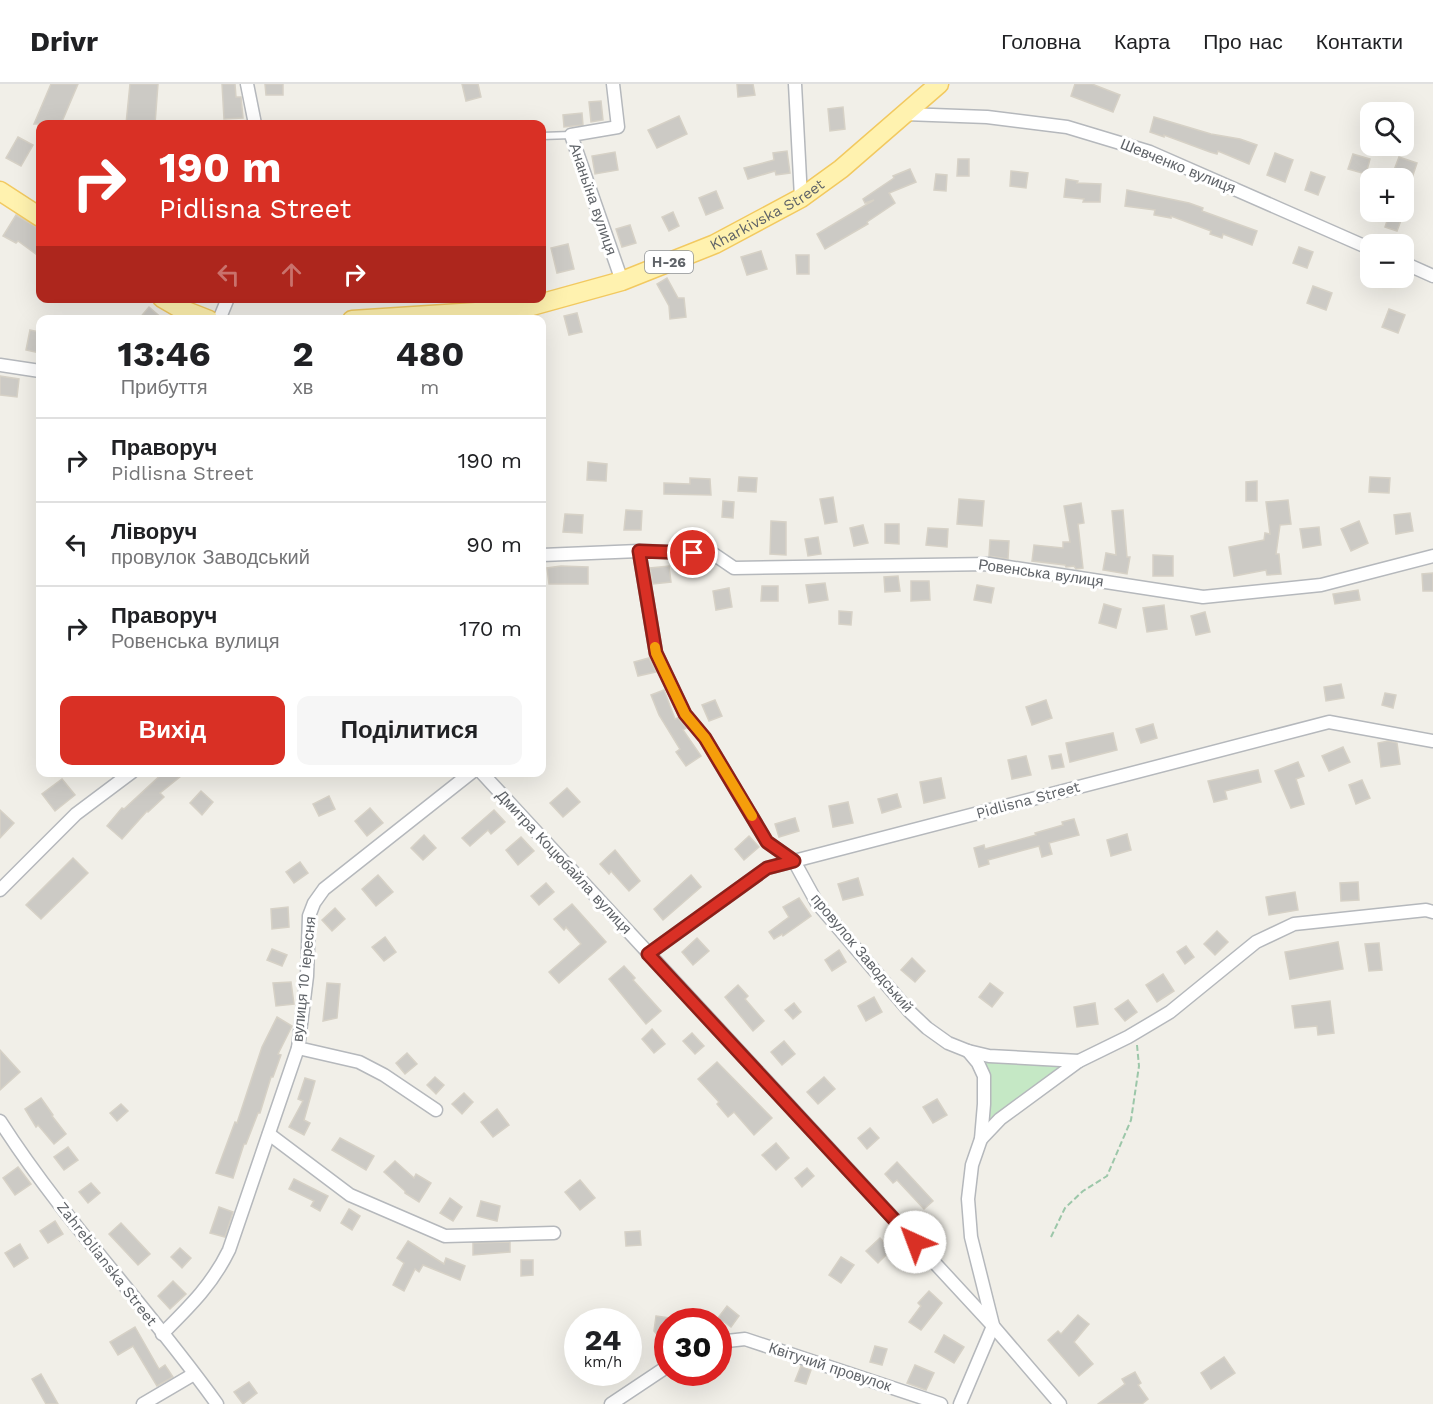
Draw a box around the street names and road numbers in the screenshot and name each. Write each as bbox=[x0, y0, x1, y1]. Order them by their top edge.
street label: Шевченко вулиця bbox=[1118, 135, 1238, 197]
street label: Ананьїна вулиця bbox=[565, 141, 621, 257]
street label: Kharkivska Street bbox=[707, 175, 828, 254]
road number: Н-26 bbox=[645, 251, 693, 273]
street label: Ровенська вулиця bbox=[977, 555, 1105, 591]
street label: Pidlisna Street bbox=[974, 777, 1083, 823]
street label: Дмитра Коцюбайла вулиця bbox=[493, 786, 635, 938]
street label: провулок Заводський bbox=[807, 890, 917, 1016]
street label: вулиця 10 іересня bbox=[288, 915, 320, 1043]
street label: Zahreblianska Street bbox=[53, 1198, 161, 1330]
street label: Квітучий провулок bbox=[766, 1339, 894, 1395]

